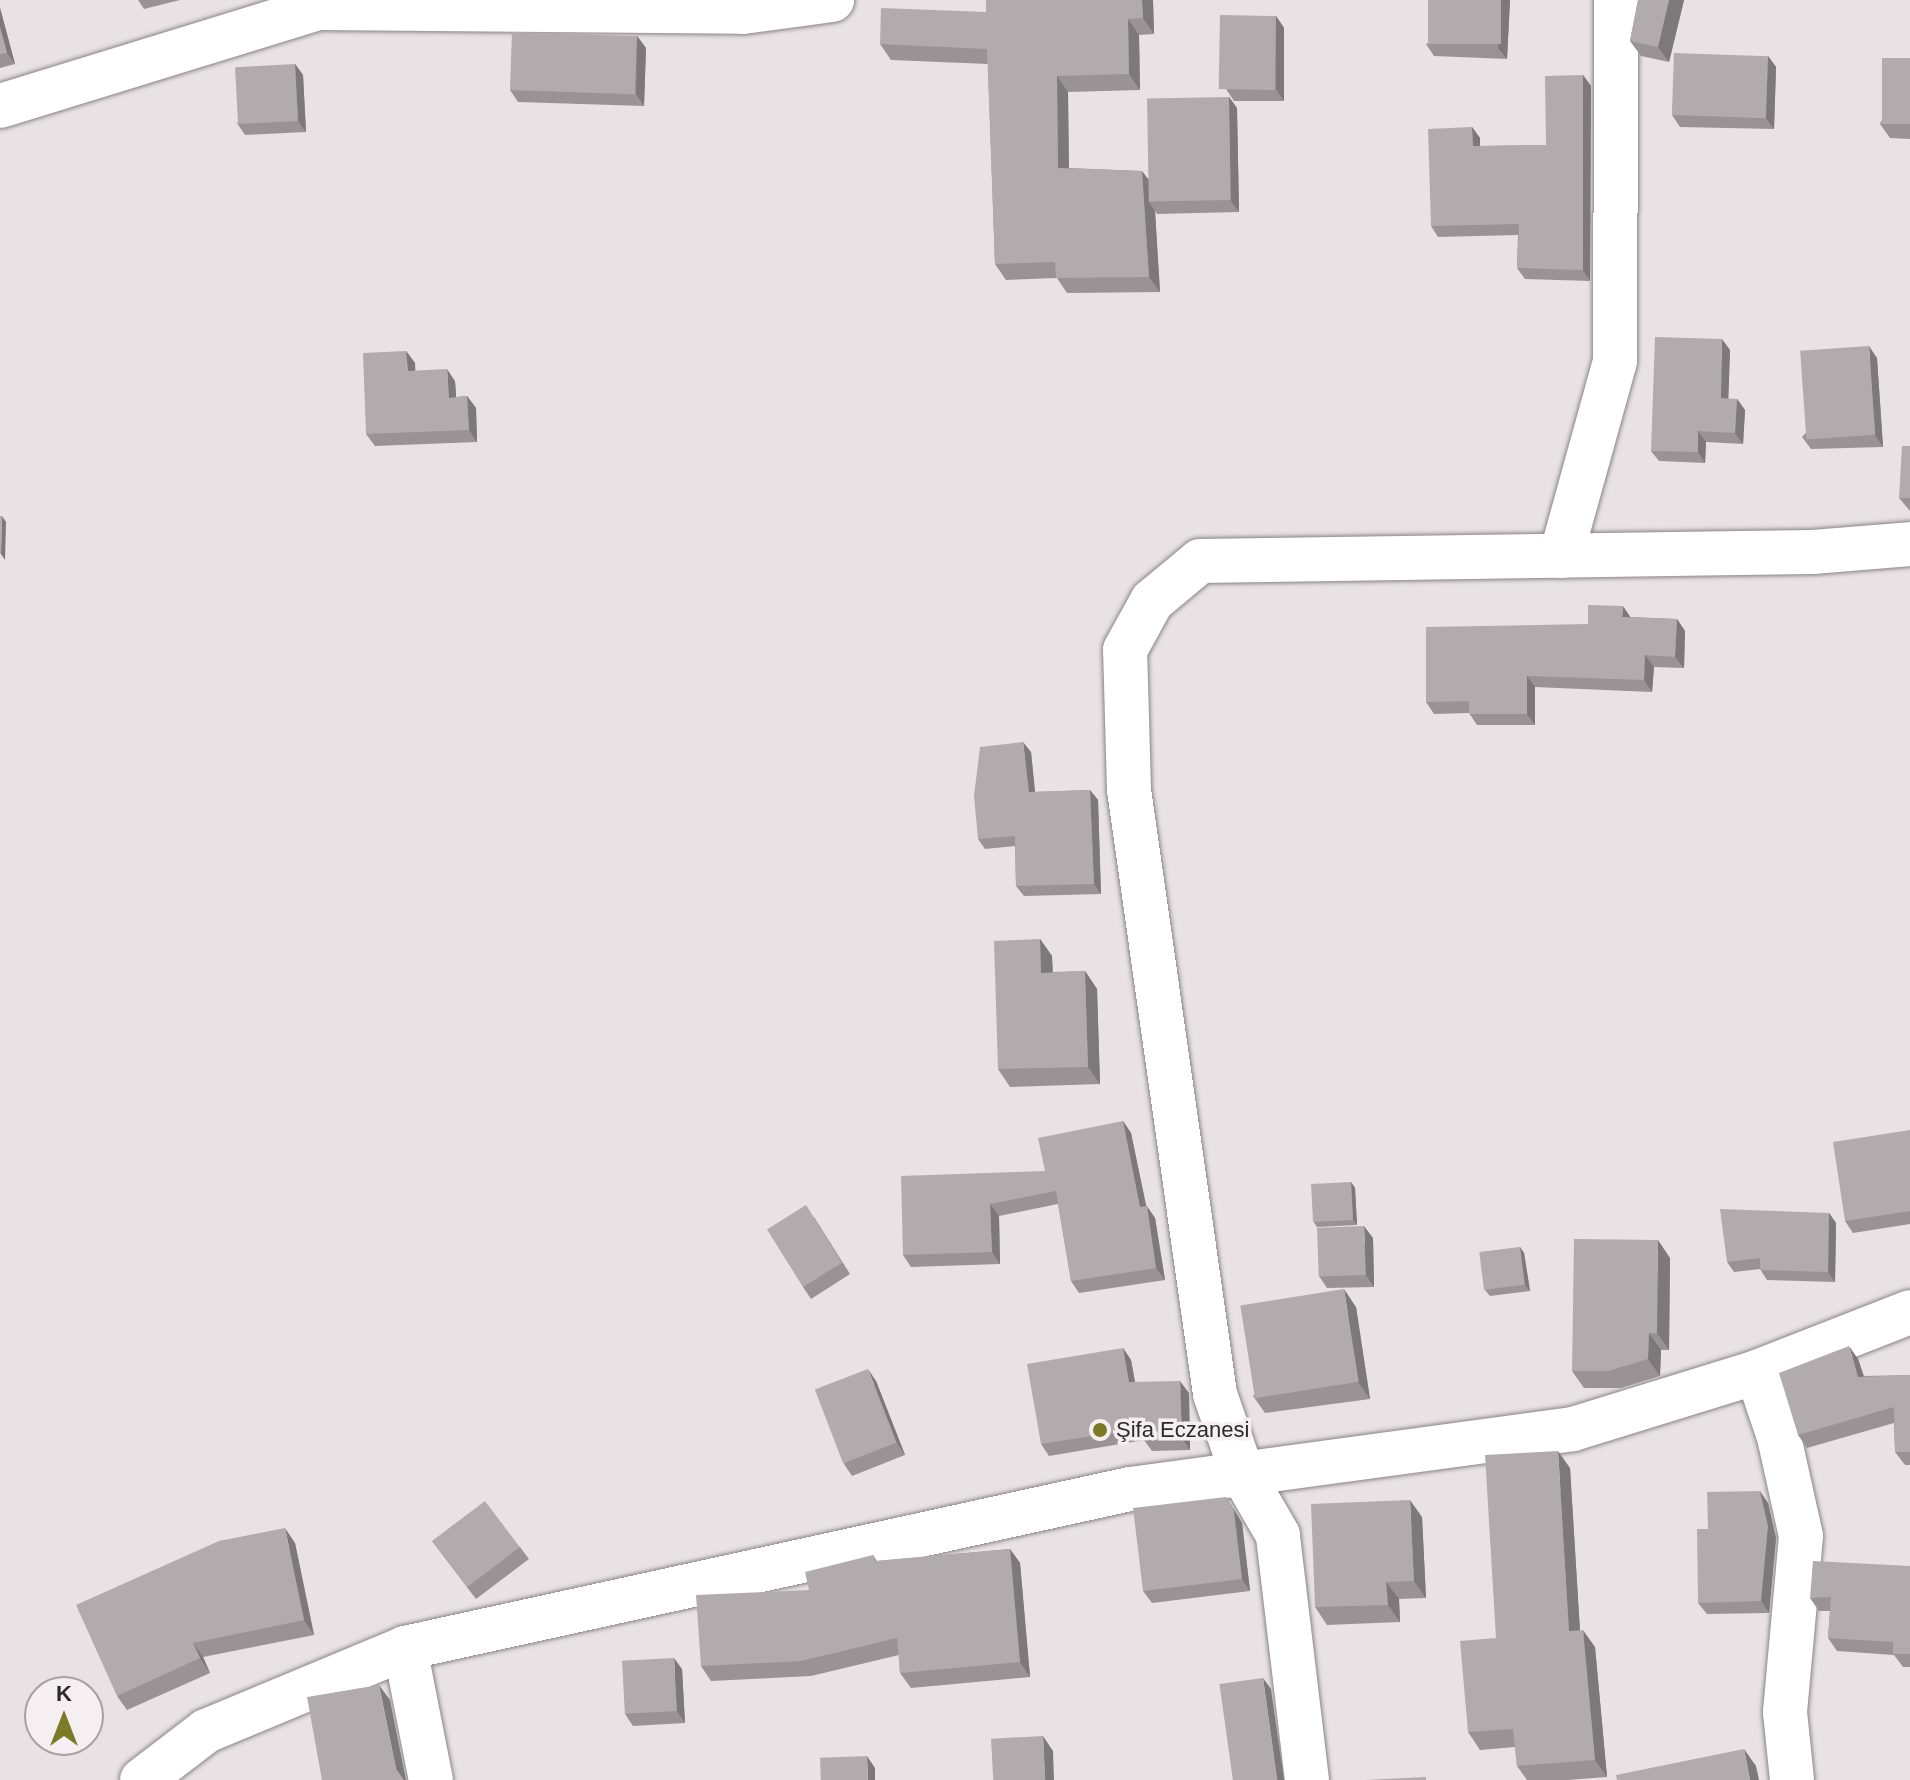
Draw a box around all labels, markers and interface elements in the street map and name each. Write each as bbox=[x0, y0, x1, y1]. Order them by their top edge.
place label: Şifa Eczanesi bbox=[1116, 1417, 1249, 1443]
marker: Şifa Eczanesi bbox=[1091, 1421, 1109, 1439]
north arrow bbox=[24, 1676, 104, 1756]
text: K bbox=[56, 1681, 72, 1706]

